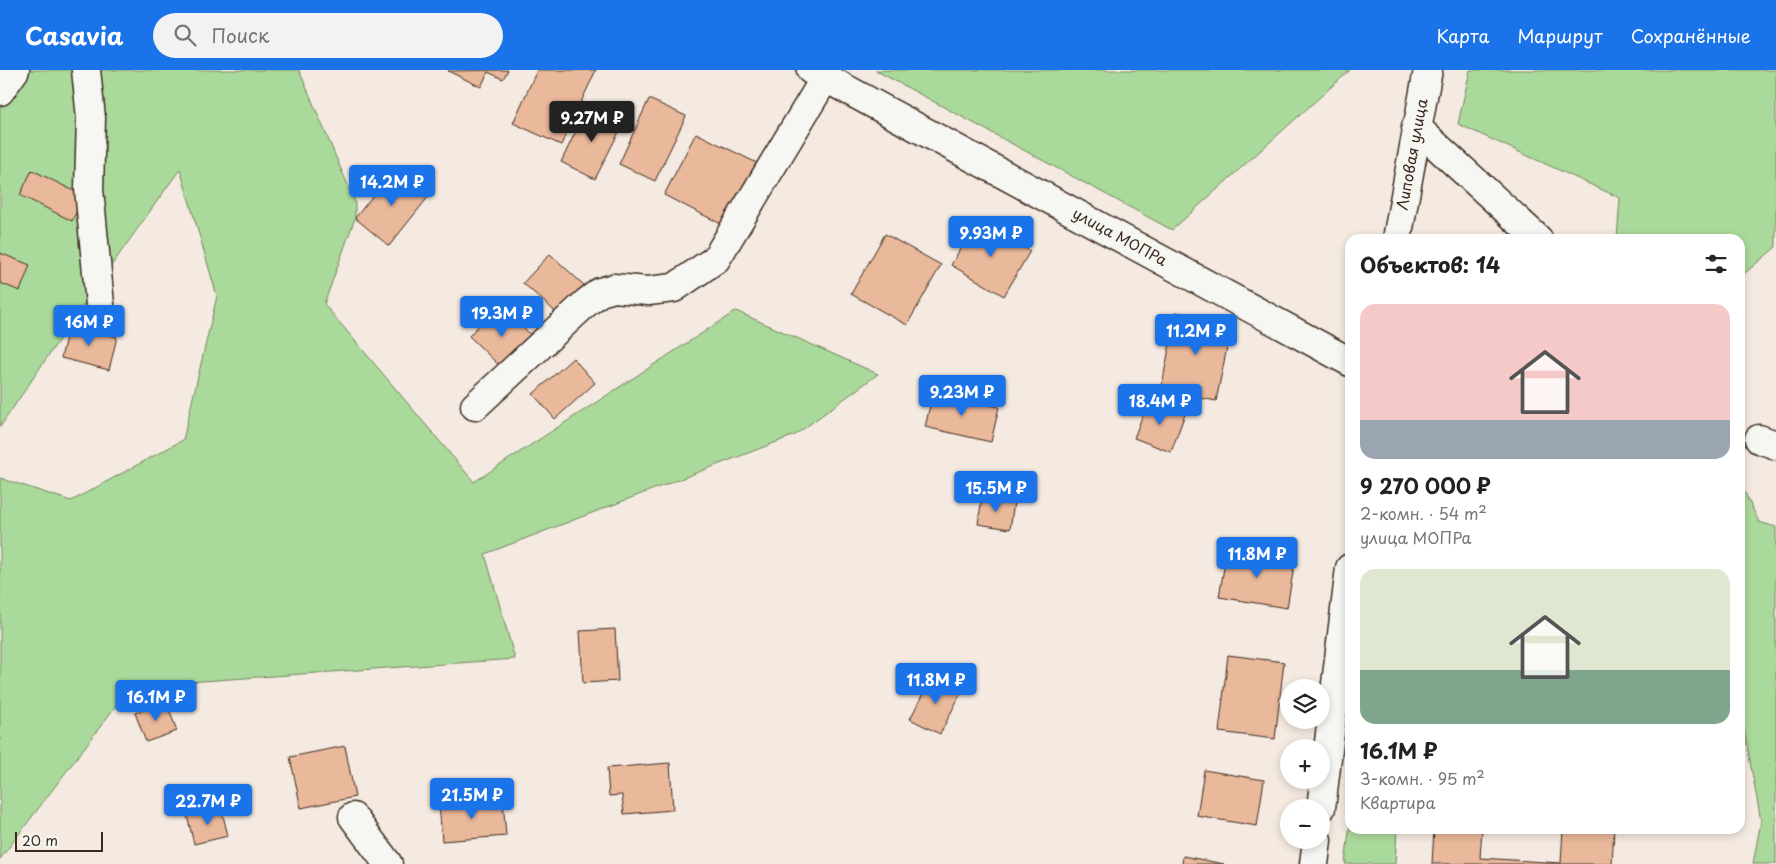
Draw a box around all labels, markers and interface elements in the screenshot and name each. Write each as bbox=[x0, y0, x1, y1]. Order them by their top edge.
search box bbox=[153, 13, 503, 58]
text: Casavia bbox=[25, 17, 123, 53]
icon: search bbox=[171, 21, 199, 49]
text: Поиск bbox=[211, 21, 269, 49]
text: Карта bbox=[1437, 22, 1489, 49]
text: Маршрут bbox=[1517, 22, 1603, 49]
text: Сохранённые bbox=[1631, 22, 1751, 49]
street label: Липовая улица bbox=[1390, 96, 1433, 212]
pin: 9.27M ₽ bbox=[546, 100, 638, 143]
text: 9.27M ₽ bbox=[560, 105, 624, 129]
pin: 14.2M ₽ bbox=[346, 164, 438, 207]
text: 14.2M ₽ bbox=[360, 169, 424, 193]
street label: улица МОПРа bbox=[1069, 201, 1172, 271]
pin: 9.93M ₽ bbox=[945, 216, 1037, 258]
text: 9.93M ₽ bbox=[960, 220, 1022, 244]
text: Объектов: 14 bbox=[1360, 248, 1500, 280]
icon: filters bbox=[1702, 250, 1730, 278]
pin: 19.3M ₽ bbox=[456, 296, 548, 338]
text: 19.3M ₽ bbox=[471, 300, 533, 324]
pin: 16M ₽ bbox=[54, 304, 124, 347]
text: 16M ₽ bbox=[65, 309, 113, 333]
pin: 11.2M ₽ bbox=[1150, 314, 1242, 356]
text: 11.2M ₽ bbox=[1166, 318, 1226, 342]
icon: home bbox=[1500, 337, 1590, 427]
pin: 9.23M ₽ bbox=[916, 374, 1008, 417]
text: 9.23M ₽ bbox=[930, 379, 994, 403]
pin: 18.4M ₽ bbox=[1114, 384, 1206, 426]
text: 18.4M ₽ bbox=[1129, 388, 1191, 412]
text: 9 270 000 ₽ bbox=[1360, 469, 1491, 501]
pin: 15.5M ₽ bbox=[950, 470, 1042, 513]
text: 15.5M ₽ bbox=[965, 475, 1027, 499]
text: 2-комн. · 54 m² bbox=[1360, 501, 1487, 525]
text: улица МОПРа bbox=[1360, 525, 1471, 549]
pin: 11.8M ₽ bbox=[1211, 536, 1303, 579]
text: 11.8M ₽ bbox=[1228, 541, 1286, 565]
icon: home bbox=[1500, 602, 1590, 692]
pin: 11.8M ₽ bbox=[890, 662, 982, 705]
text: 11.8M ₽ bbox=[907, 667, 965, 691]
map controls bbox=[1280, 679, 1330, 849]
button: layers bbox=[1280, 679, 1330, 729]
pin: 16.1M ₽ bbox=[110, 680, 202, 722]
text: 16.1M ₽ bbox=[126, 684, 186, 708]
text: 16.1M ₽ bbox=[1360, 734, 1438, 766]
button: + bbox=[1280, 739, 1330, 789]
text: 3-комн. · 95 m² bbox=[1360, 766, 1485, 790]
pin: 21.5M ₽ bbox=[426, 778, 518, 820]
text: 21.5M ₽ bbox=[441, 782, 503, 806]
pin: 22.7M ₽ bbox=[162, 784, 254, 826]
text: 22.7M ₽ bbox=[175, 788, 241, 812]
text: Квартира bbox=[1360, 790, 1435, 814]
button: − bbox=[1280, 799, 1330, 849]
scale bar bbox=[15, 829, 102, 852]
text: 20 m bbox=[22, 830, 58, 851]

